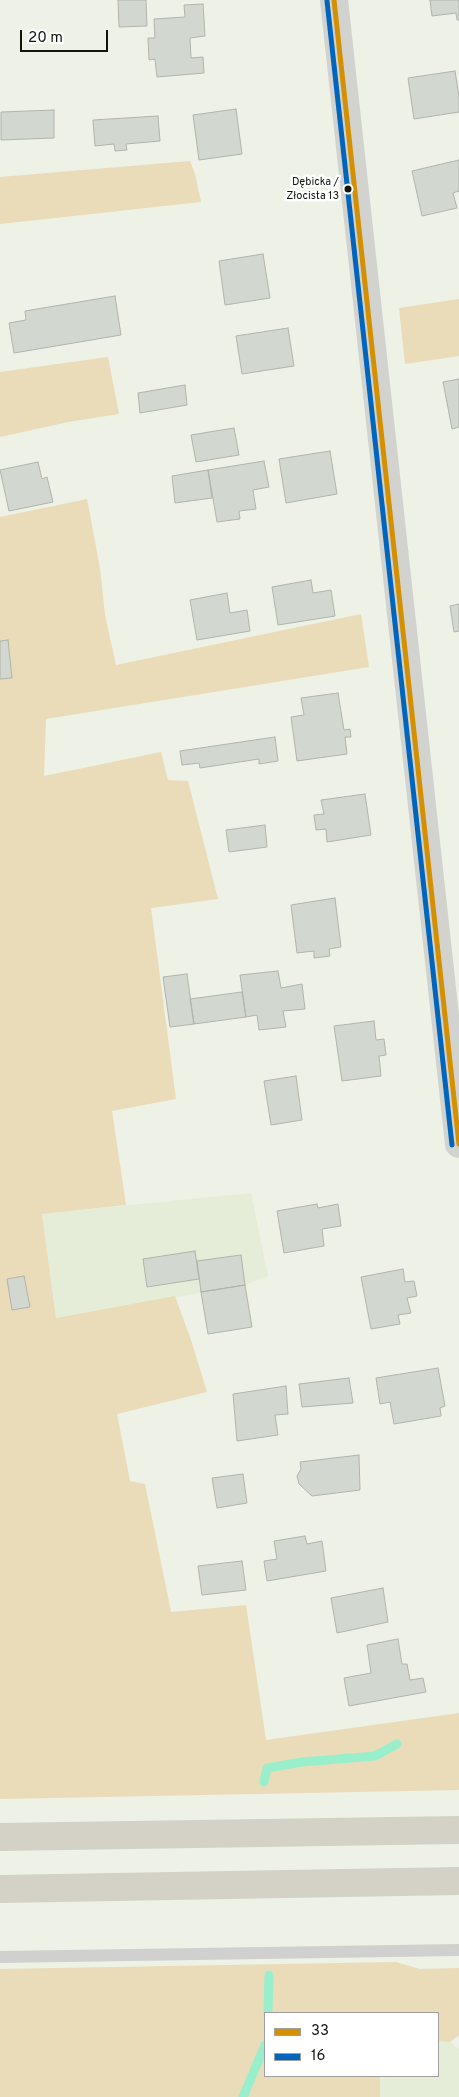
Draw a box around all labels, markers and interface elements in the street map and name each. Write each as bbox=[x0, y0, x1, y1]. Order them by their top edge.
scale bar bbox=[22, 20, 110, 52]
text: 20 m bbox=[28, 29, 63, 48]
place label: Dębicka / Złocista 13 bbox=[286, 176, 339, 202]
marker: Dębicka / Złocista 13 bbox=[343, 184, 353, 194]
legend bbox=[264, 2012, 439, 2077]
text: 33 bbox=[311, 2022, 329, 2041]
text: 16 bbox=[311, 2047, 326, 2066]

